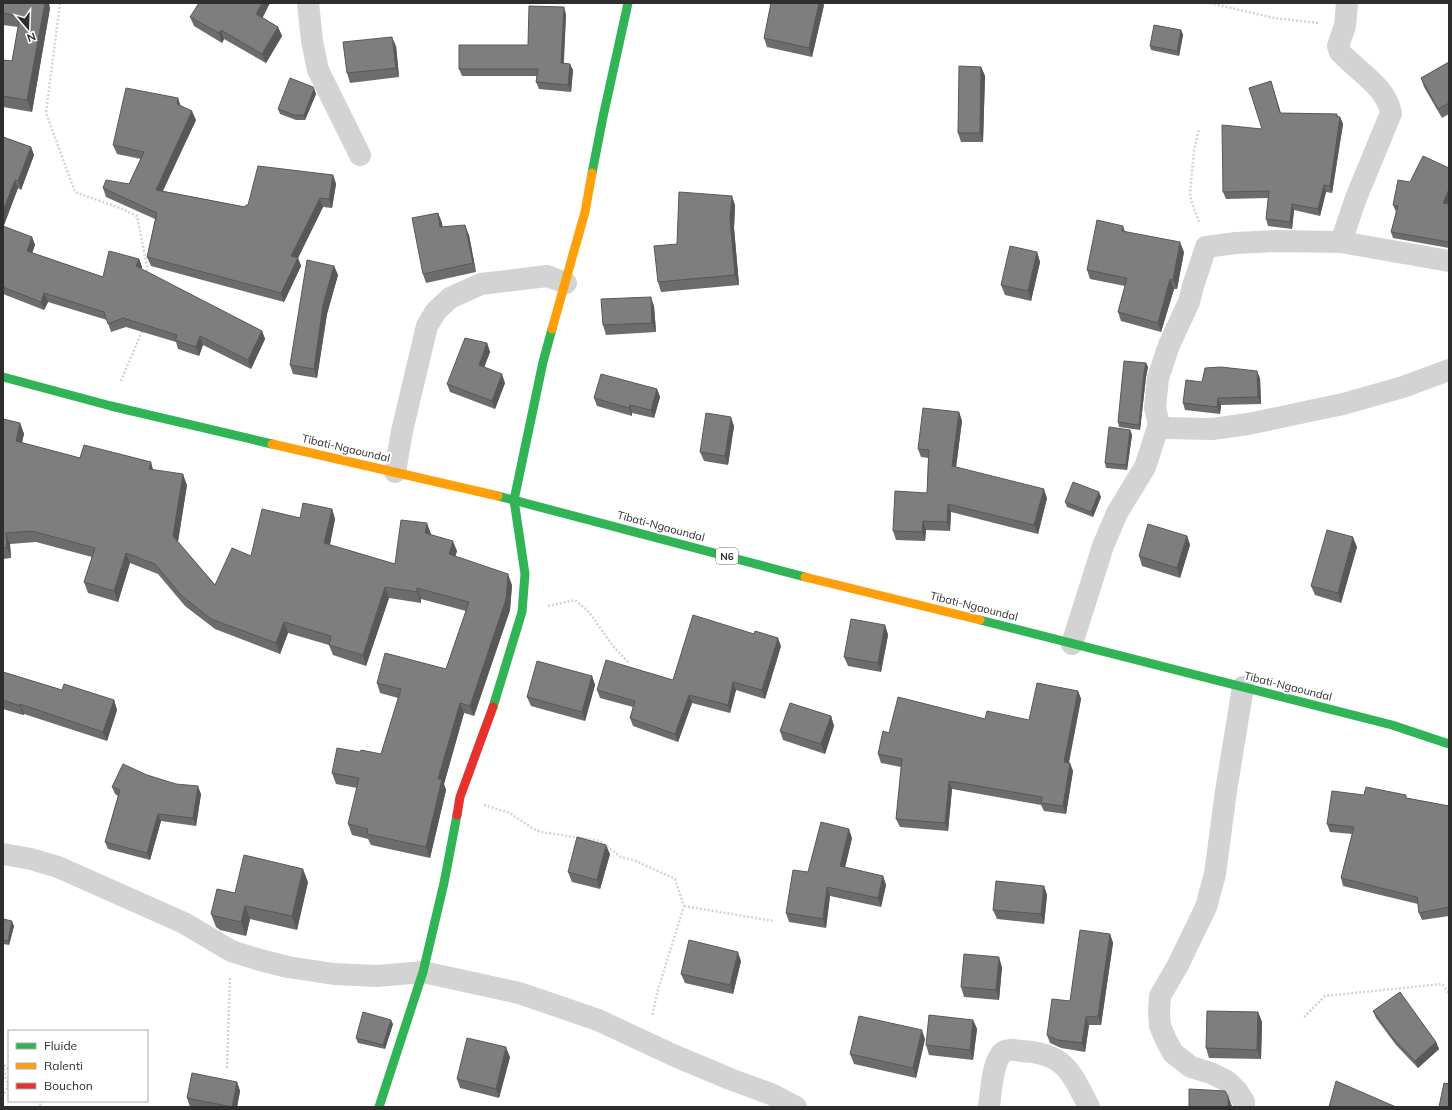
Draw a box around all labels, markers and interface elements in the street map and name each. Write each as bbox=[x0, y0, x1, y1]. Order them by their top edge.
north arrow bbox=[8, 8, 48, 48]
text: N bbox=[25, 29, 37, 45]
street label: Tibati-Ngaoundal bbox=[301, 431, 391, 465]
street label: Tibati-Ngaoundal bbox=[616, 508, 706, 544]
road number: N6 bbox=[716, 548, 738, 564]
street label: Tibati-Ngaoundal bbox=[929, 588, 1019, 624]
street label: Tibati-Ngaoundal bbox=[1243, 668, 1333, 704]
legend bbox=[8, 1030, 148, 1102]
text: Fluide bbox=[44, 1038, 77, 1053]
text: Ralenti bbox=[44, 1058, 83, 1073]
text: Bouchon bbox=[44, 1078, 93, 1093]

